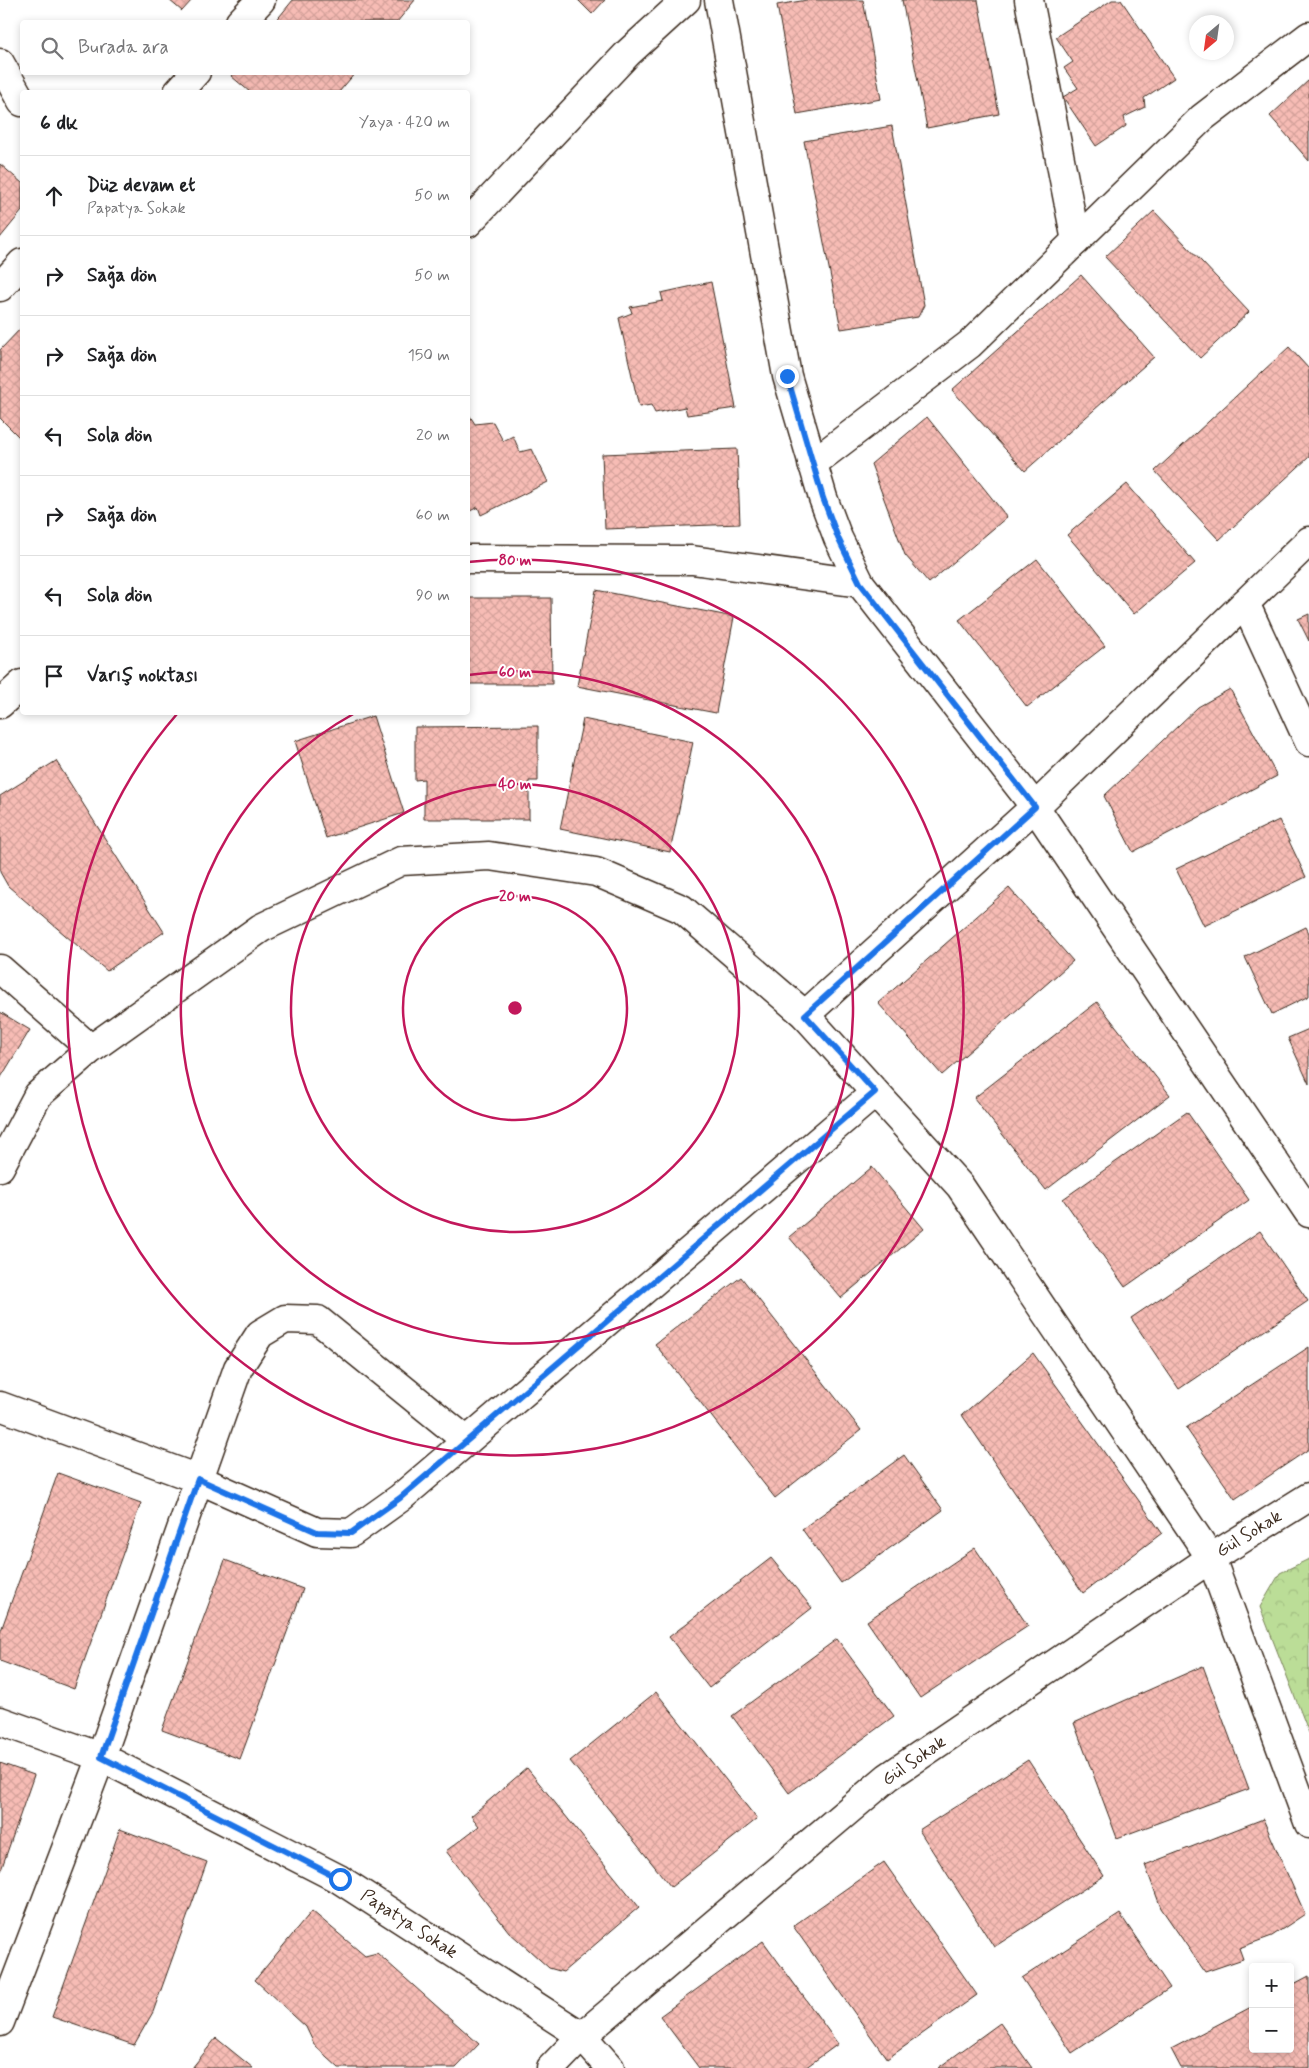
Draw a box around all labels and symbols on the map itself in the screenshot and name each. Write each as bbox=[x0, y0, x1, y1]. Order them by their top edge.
north arrow bbox=[1189, 15, 1234, 60]
route end bbox=[776, 365, 799, 388]
text: 80 m bbox=[498, 551, 532, 571]
text: 60 m bbox=[499, 663, 531, 683]
text: 40 m bbox=[498, 775, 532, 795]
text: 20 m bbox=[499, 887, 531, 907]
centre of rings bbox=[506, 999, 524, 1017]
street label: Gül Sokak bbox=[1212, 1504, 1286, 1564]
street label: Gül Sokak bbox=[877, 1730, 951, 1792]
route start bbox=[329, 1868, 352, 1891]
street label: Papatya Sokak bbox=[356, 1884, 462, 1964]

